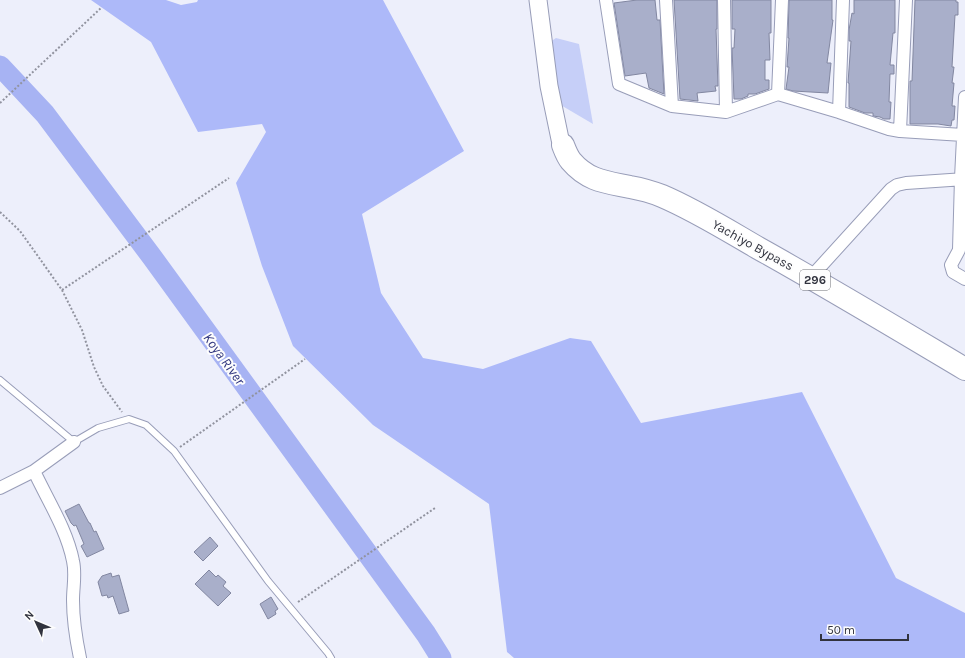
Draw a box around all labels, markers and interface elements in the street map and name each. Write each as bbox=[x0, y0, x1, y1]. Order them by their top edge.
street label: Yachiyo Bypass bbox=[710, 216, 796, 274]
road number: 296 bbox=[800, 270, 830, 290]
water label: Koya River bbox=[200, 330, 249, 389]
north arrow bbox=[16, 602, 56, 642]
text: N bbox=[22, 608, 37, 623]
scale bar bbox=[821, 616, 908, 642]
text: 50 m bbox=[827, 623, 855, 637]

